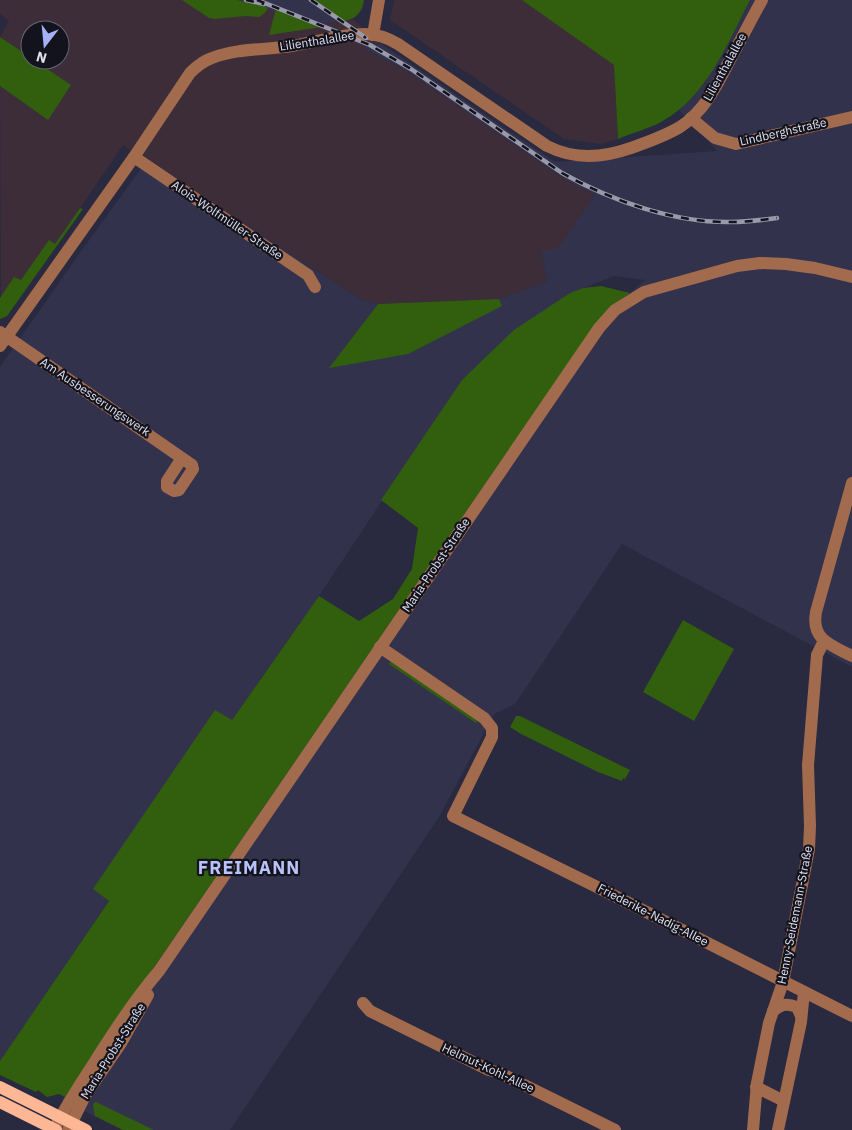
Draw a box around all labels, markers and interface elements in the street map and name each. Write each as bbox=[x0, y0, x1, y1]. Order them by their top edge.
north arrow bbox=[20, 20, 70, 70]
street label: Lilienthalallee bbox=[278, 27, 356, 54]
street label: Lilienthalallee bbox=[700, 30, 750, 103]
text: N bbox=[34, 47, 49, 68]
street label: Lindberghstraße bbox=[738, 114, 828, 149]
street label: Alois-Wolfmüller-Straße bbox=[169, 177, 286, 263]
street label: Am Ausbesserungswerk bbox=[37, 354, 154, 439]
street label: Maria-Probst-Straße bbox=[399, 514, 473, 615]
street label: Henny-Seidemann-Straße bbox=[774, 844, 815, 985]
district label: FREIMANN bbox=[198, 856, 300, 879]
street label: Friederike-Nadig-Allee bbox=[595, 880, 711, 949]
street label: Maria-Probst-Straße bbox=[77, 1000, 148, 1102]
street label: Helmut-Kohl-Allee bbox=[440, 1040, 537, 1096]

